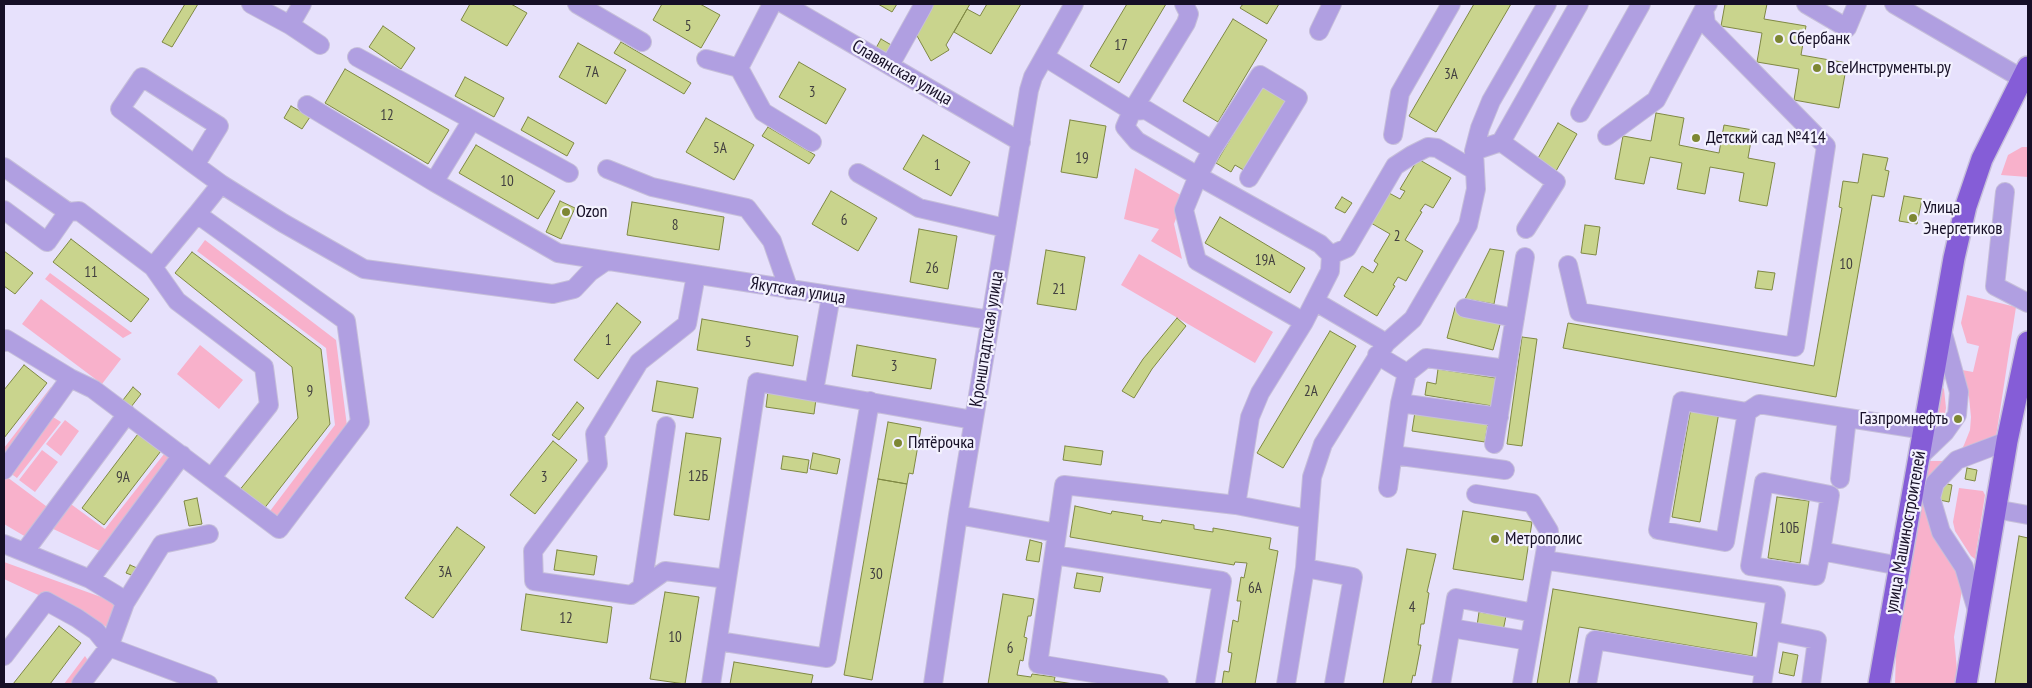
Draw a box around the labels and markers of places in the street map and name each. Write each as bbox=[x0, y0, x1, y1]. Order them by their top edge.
place label: Сбербанк bbox=[1789, 28, 1850, 50]
marker: Сбербанк bbox=[1773, 33, 1785, 45]
place label: ВсеИнструменты.ру bbox=[1827, 57, 1951, 79]
marker: ВсеИнструменты.ру bbox=[1811, 62, 1823, 74]
place label: Детский сад №414 bbox=[1706, 127, 1826, 149]
marker: Детский сад №414 bbox=[1690, 132, 1702, 144]
place label: Улица Энергетиков bbox=[1923, 197, 2003, 240]
place label: Ozon bbox=[576, 201, 608, 223]
marker: Ozon bbox=[560, 206, 572, 218]
marker: Улица Энергетиков bbox=[1907, 212, 1919, 224]
place label: Газпромнефть bbox=[1860, 408, 1948, 430]
marker: Газпромнефть bbox=[1952, 413, 1964, 425]
place label: Пятёрочка bbox=[908, 432, 974, 454]
marker: Пятёрочка bbox=[892, 437, 904, 449]
place label: Метрополис bbox=[1505, 528, 1582, 550]
marker: Метрополис bbox=[1489, 533, 1501, 545]

